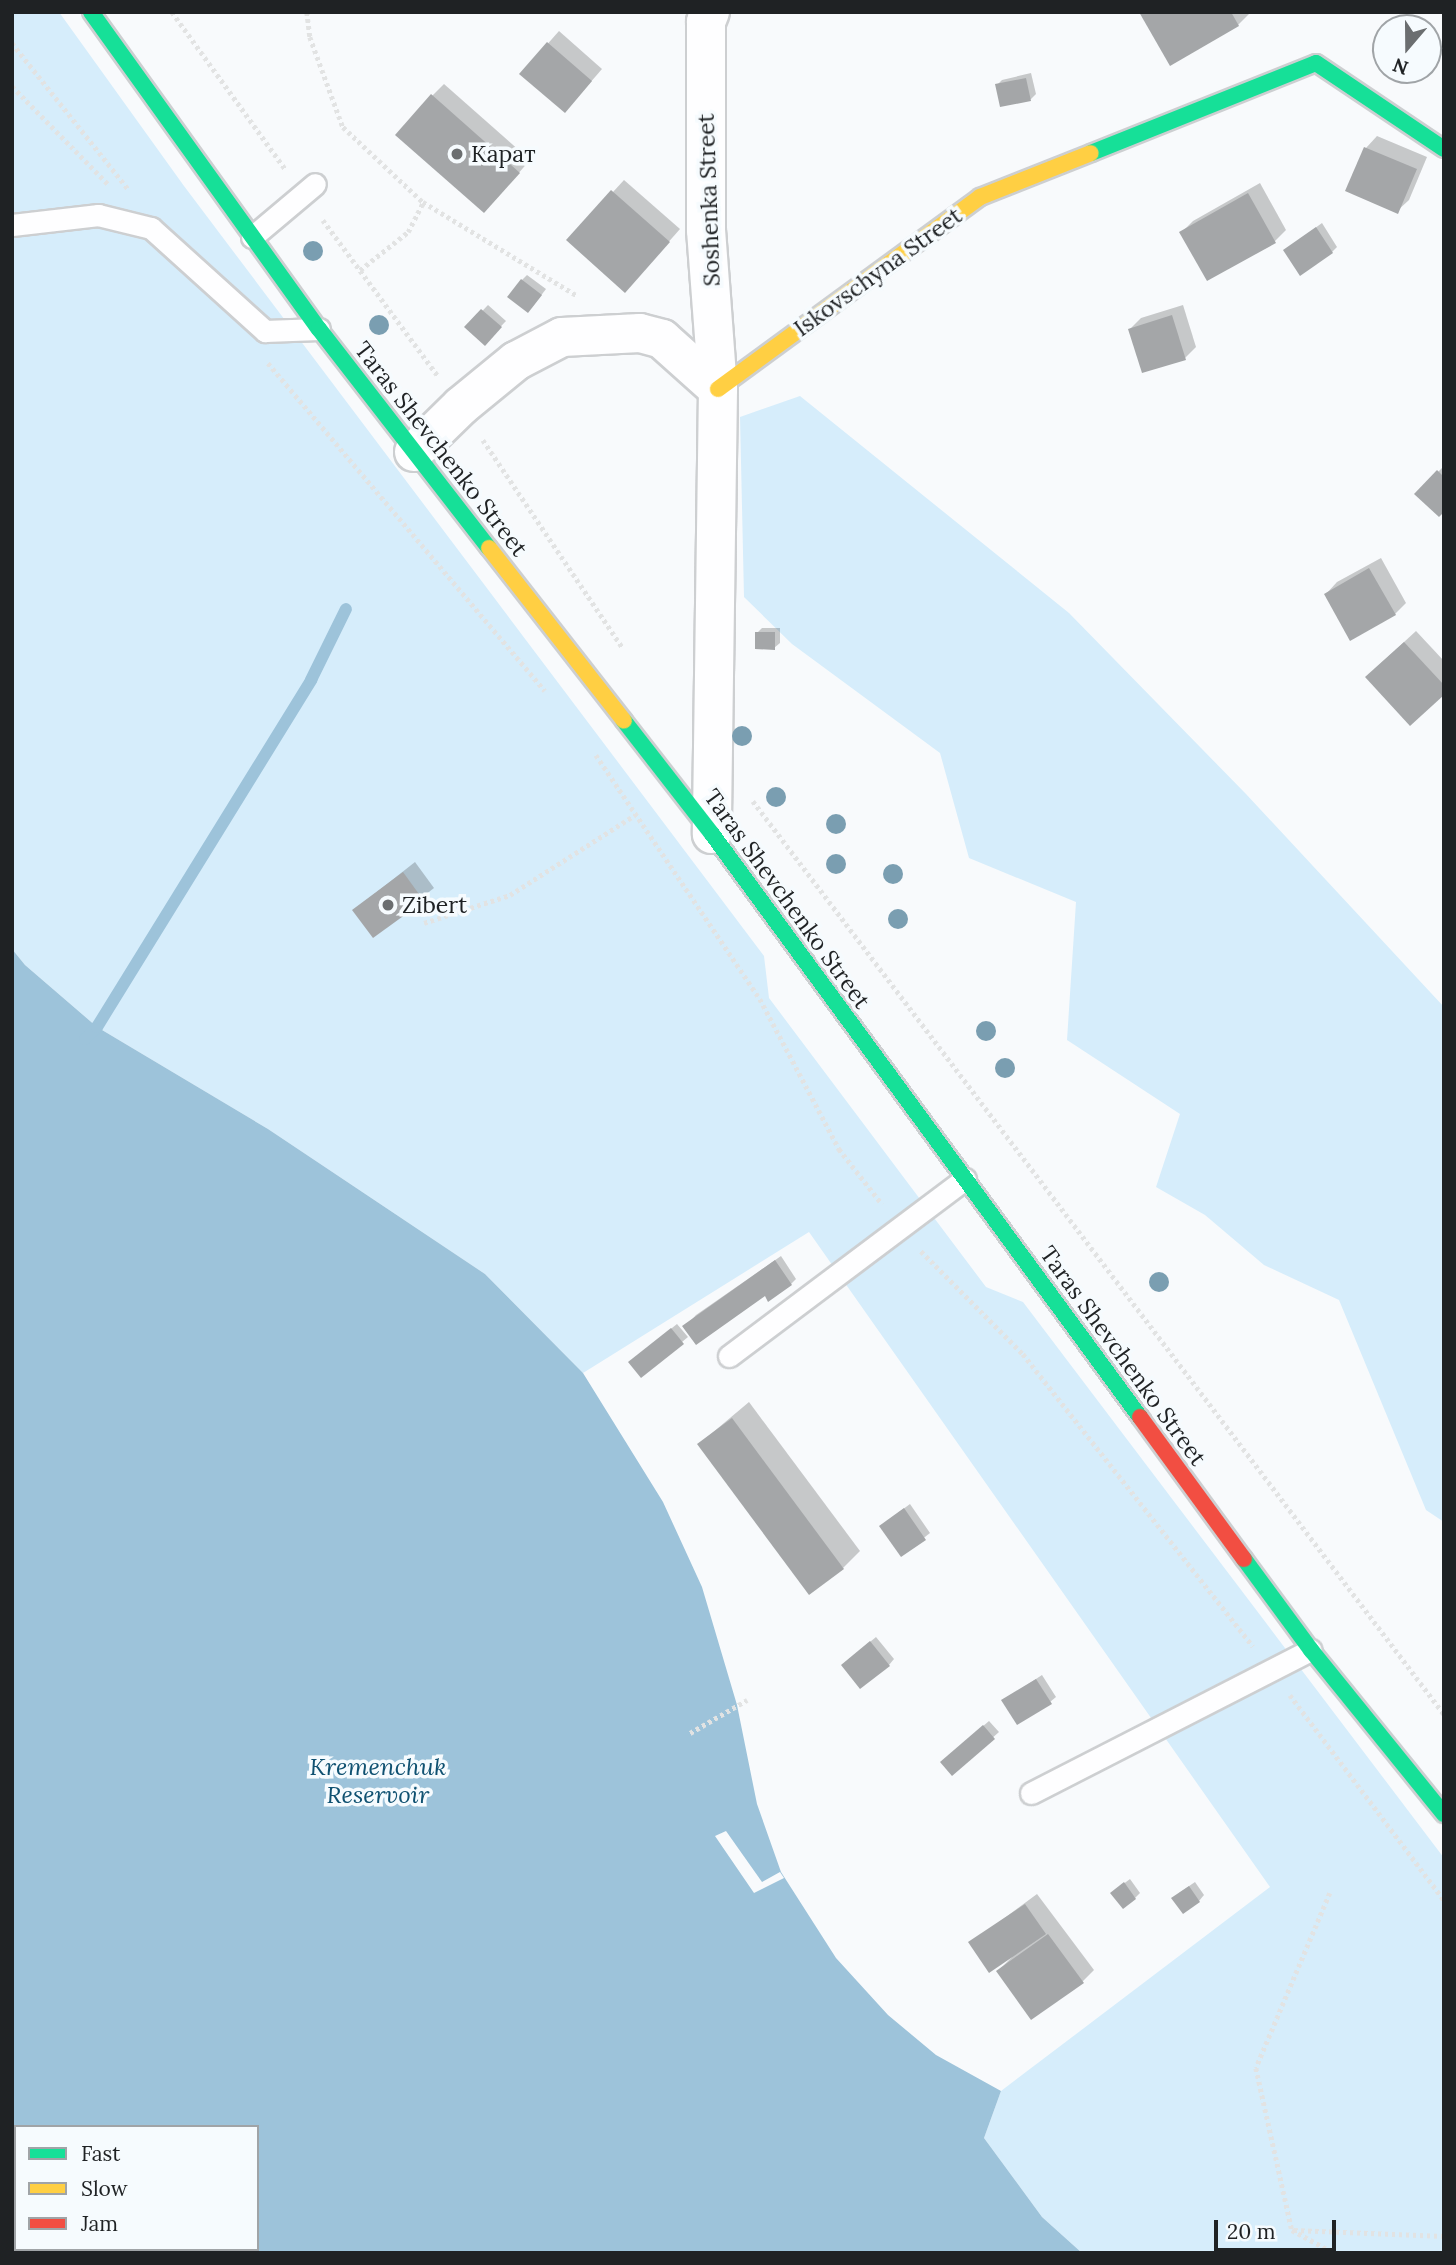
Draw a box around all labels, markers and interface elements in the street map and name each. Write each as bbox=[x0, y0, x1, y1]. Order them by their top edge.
north arrow bbox=[1372, 14, 1442, 84]
text: N bbox=[1389, 53, 1412, 81]
street label: Soshenka Street bbox=[692, 113, 726, 287]
place label: Карат bbox=[471, 140, 536, 168]
marker: Карат bbox=[449, 146, 465, 162]
street label: Iskovschyna Street bbox=[789, 202, 967, 342]
street label: Taras Shevchenko Street bbox=[349, 336, 533, 562]
street label: Taras Shevchenko Street bbox=[698, 784, 876, 1014]
place label: Zibert bbox=[402, 891, 467, 919]
marker: Zibert bbox=[380, 897, 396, 913]
street label: Taras Shevchenko Street bbox=[1034, 1241, 1212, 1471]
water label: Kremenchuk Reservoir bbox=[310, 1753, 446, 1809]
legend bbox=[14, 2125, 259, 2251]
text: Fast bbox=[81, 2140, 120, 2167]
text: Slow bbox=[81, 2175, 128, 2202]
scale bar bbox=[1218, 2206, 1340, 2250]
text: Jam bbox=[81, 2210, 118, 2237]
text: 20 m bbox=[1227, 2218, 1276, 2245]

